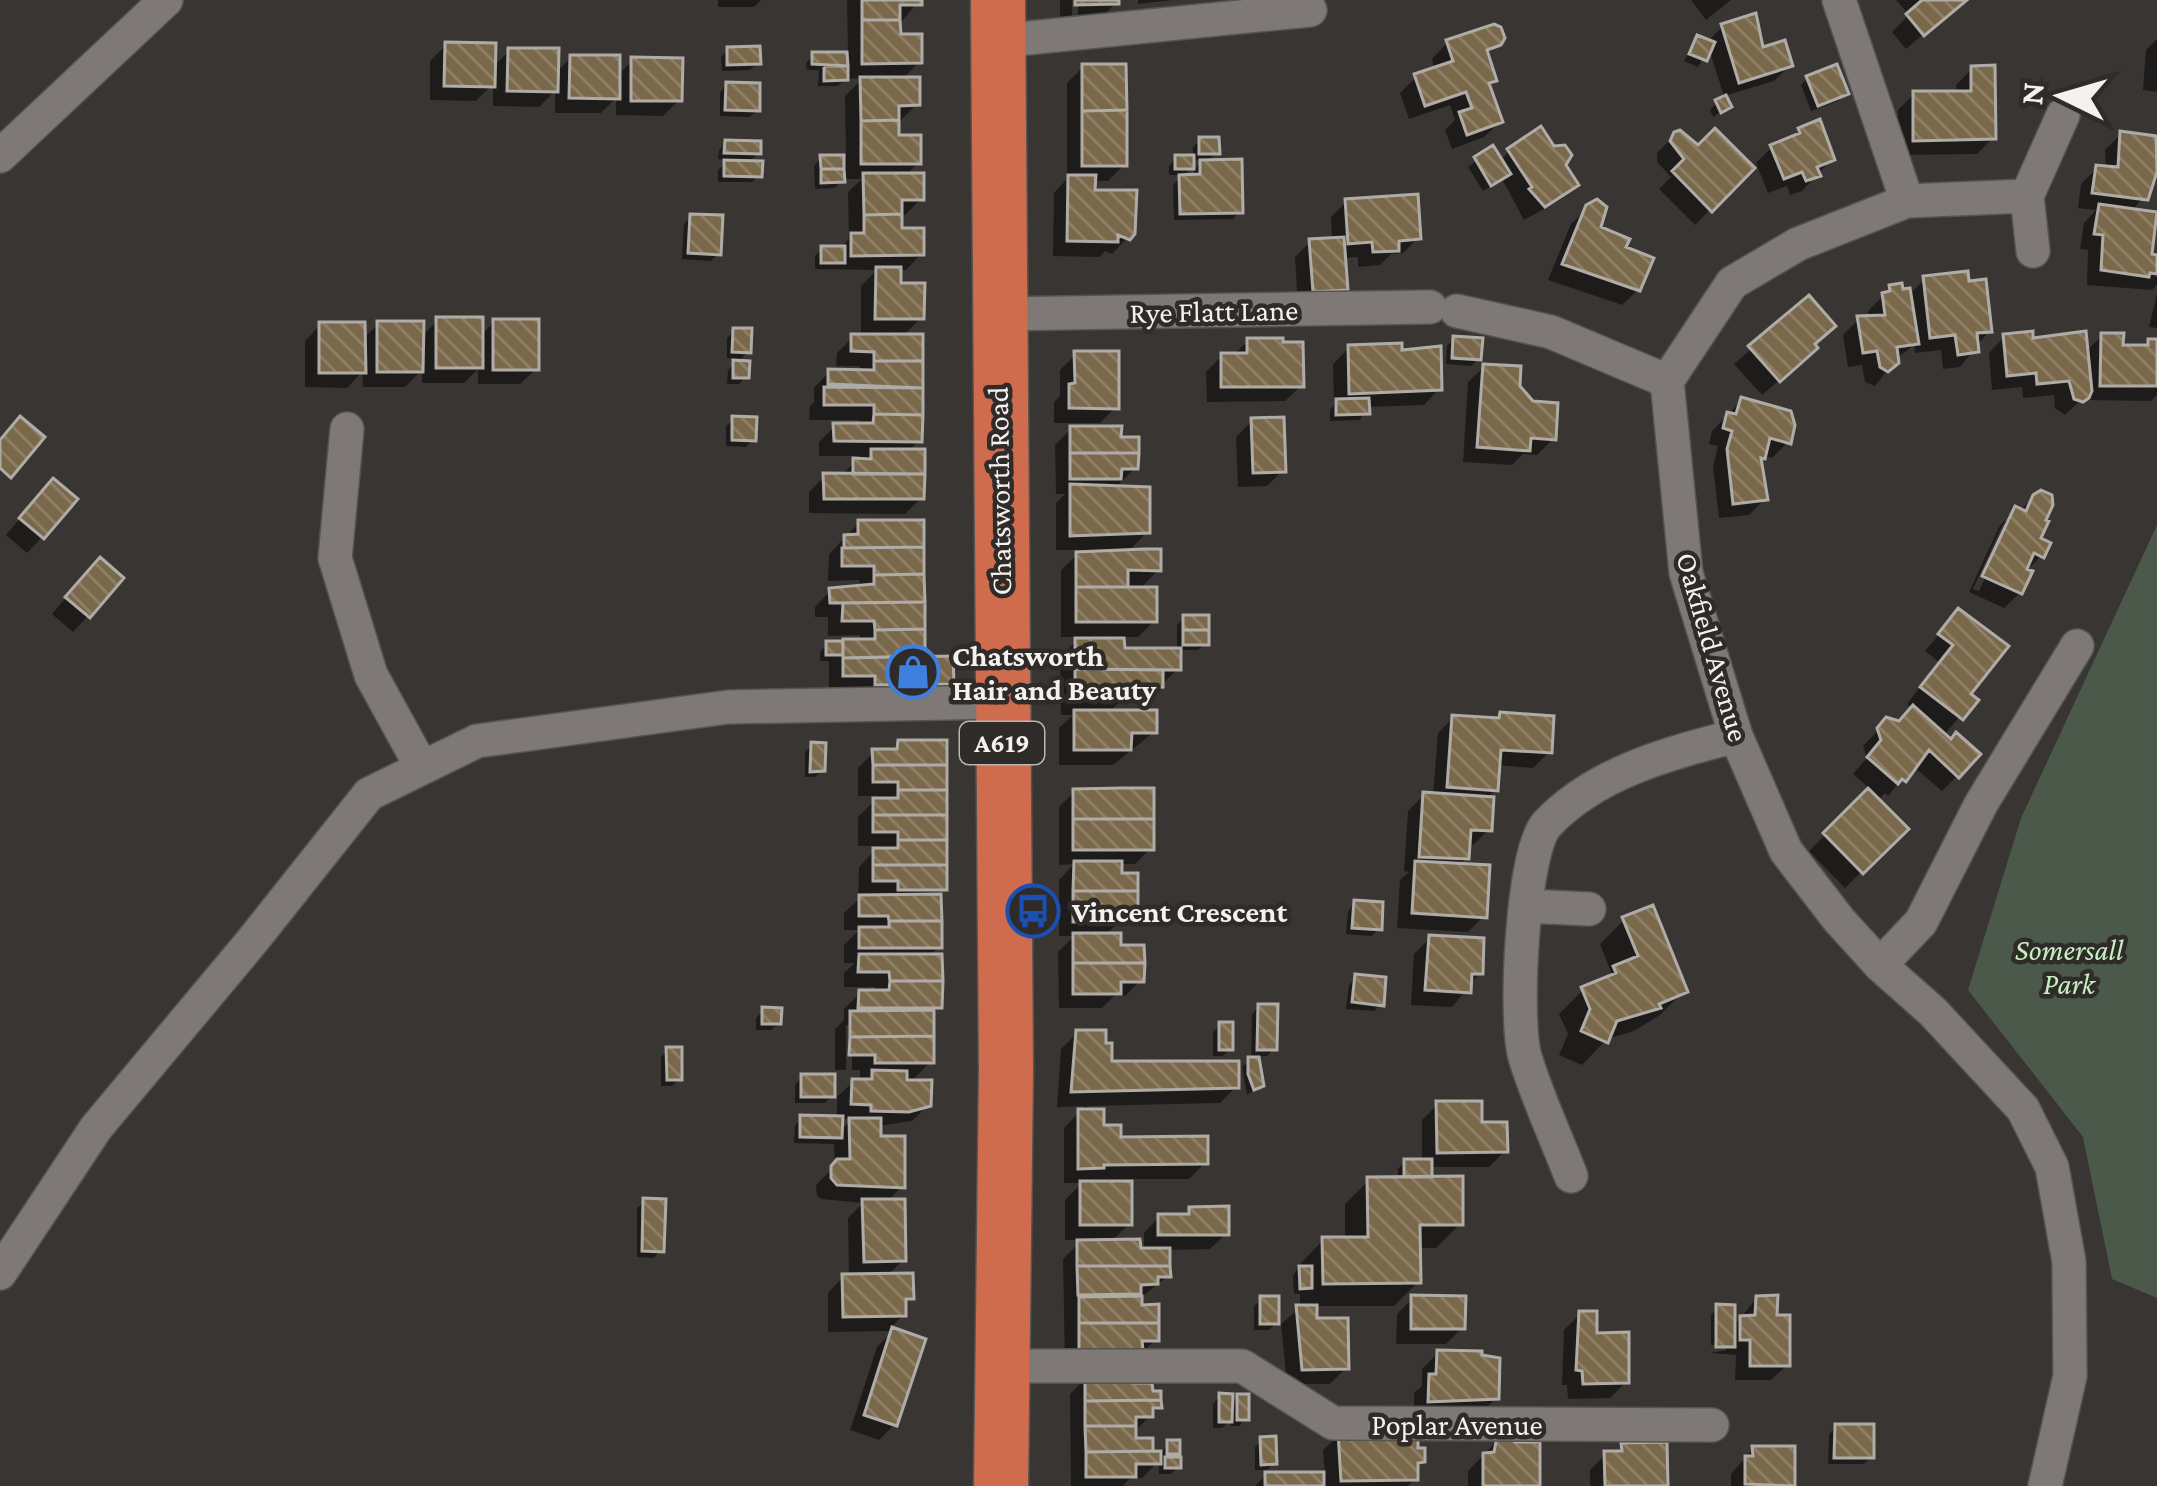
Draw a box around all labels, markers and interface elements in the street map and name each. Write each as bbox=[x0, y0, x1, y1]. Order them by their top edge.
north arrow bbox=[2001, 36, 2121, 156]
text: N bbox=[2012, 81, 2051, 106]
street label: Rye Flatt Lane bbox=[1129, 293, 1299, 330]
street label: Chatsworth Road bbox=[981, 386, 1017, 596]
street label: Oakfield Avenue bbox=[1670, 549, 1756, 745]
place label: Chatsworth Hair and Beauty bbox=[952, 639, 1156, 706]
shop icon: Chatsworth Hair and Beauty bbox=[885, 644, 941, 700]
road number: A619 bbox=[960, 722, 1044, 764]
bus stop icon: Vincent Crescent bbox=[1005, 883, 1061, 939]
place label: Vincent Crescent bbox=[1071, 895, 1287, 928]
park label: Somersall Park bbox=[2015, 933, 2124, 1000]
street label: Poplar Avenue bbox=[1371, 1408, 1543, 1442]

